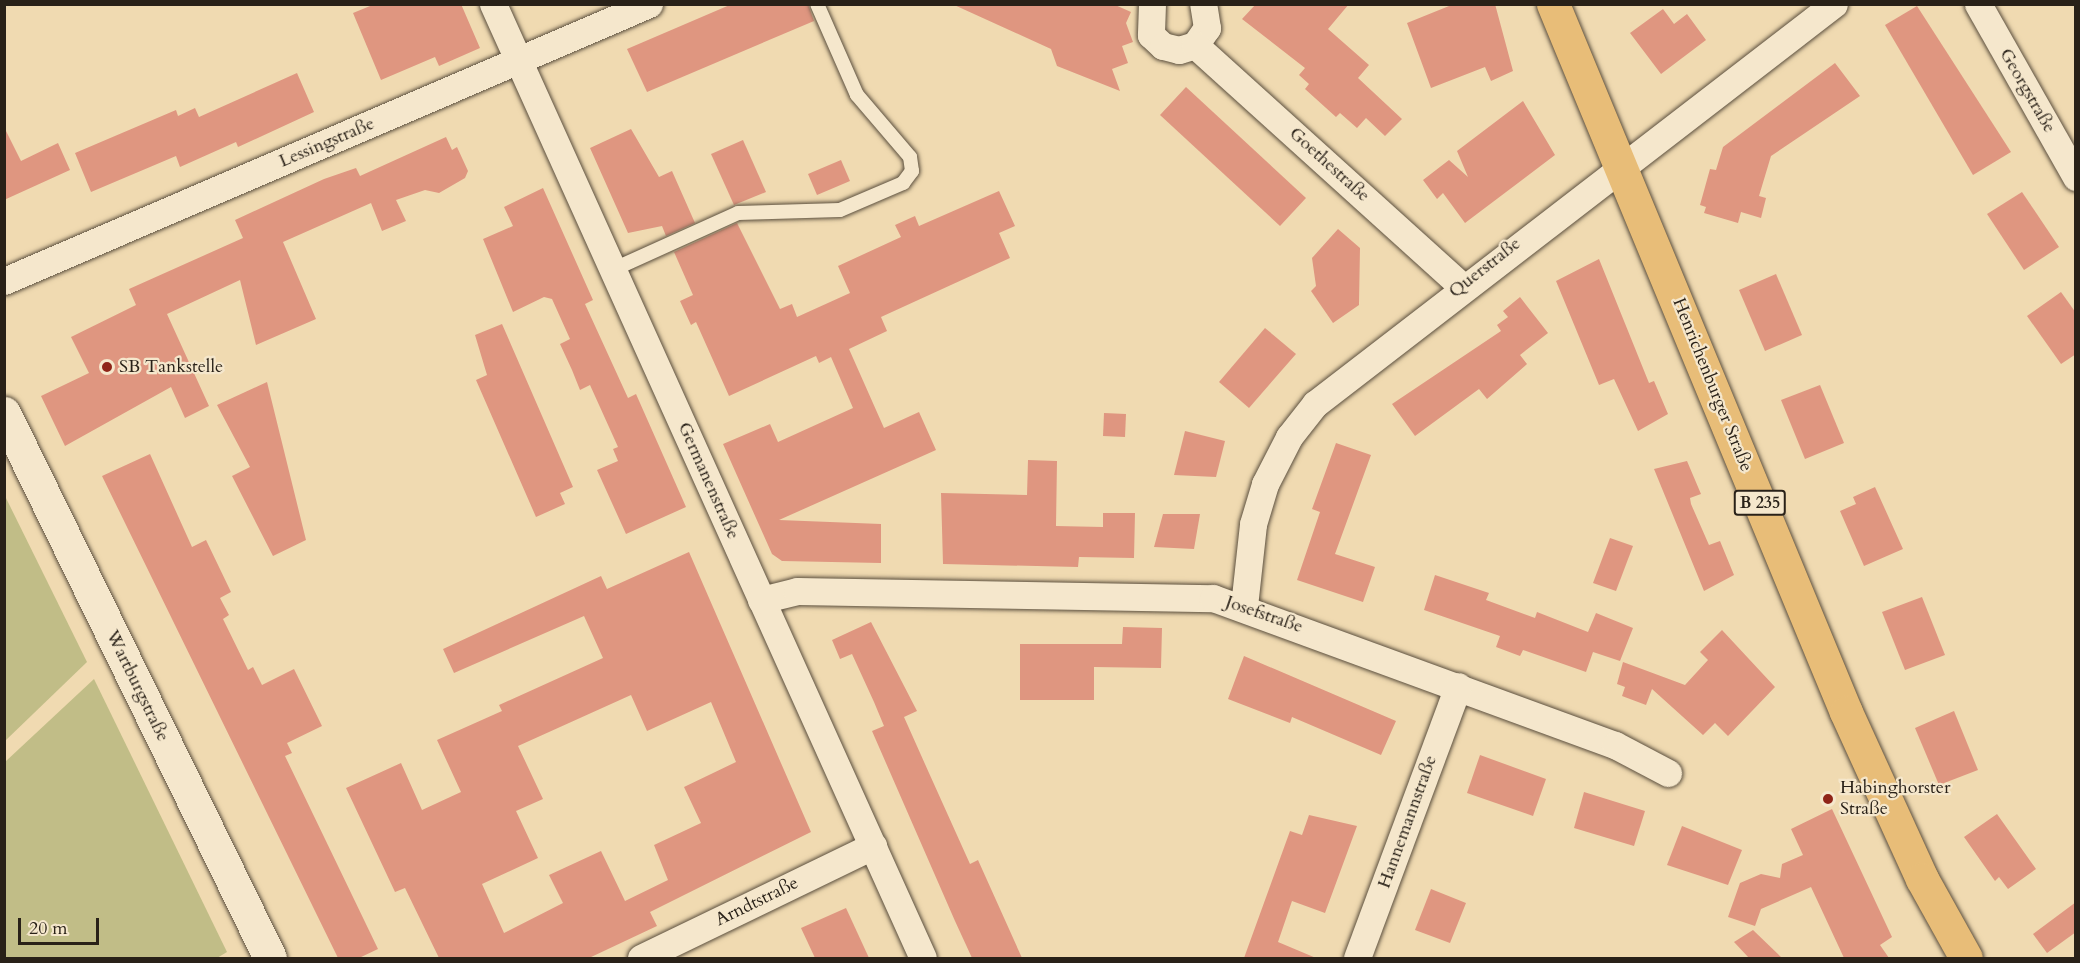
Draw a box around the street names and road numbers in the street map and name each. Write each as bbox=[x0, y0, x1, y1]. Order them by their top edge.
street label: Georgstraße bbox=[1994, 45, 2060, 137]
street label: Lessingstraße bbox=[276, 113, 378, 173]
street label: Goethestraße bbox=[1284, 123, 1374, 207]
street label: Querstraße bbox=[1445, 233, 1525, 303]
street label: Henrichenburger Straße bbox=[1667, 295, 1757, 475]
street label: Germanenstraße bbox=[673, 419, 743, 543]
road number: B 235 bbox=[1733, 490, 1787, 516]
street label: Josefstraße bbox=[1222, 592, 1306, 638]
street label: Wartburgstraße bbox=[101, 627, 173, 745]
street label: Hannemannstraße bbox=[1374, 753, 1442, 891]
street label: Arndtstraße bbox=[712, 873, 802, 931]

